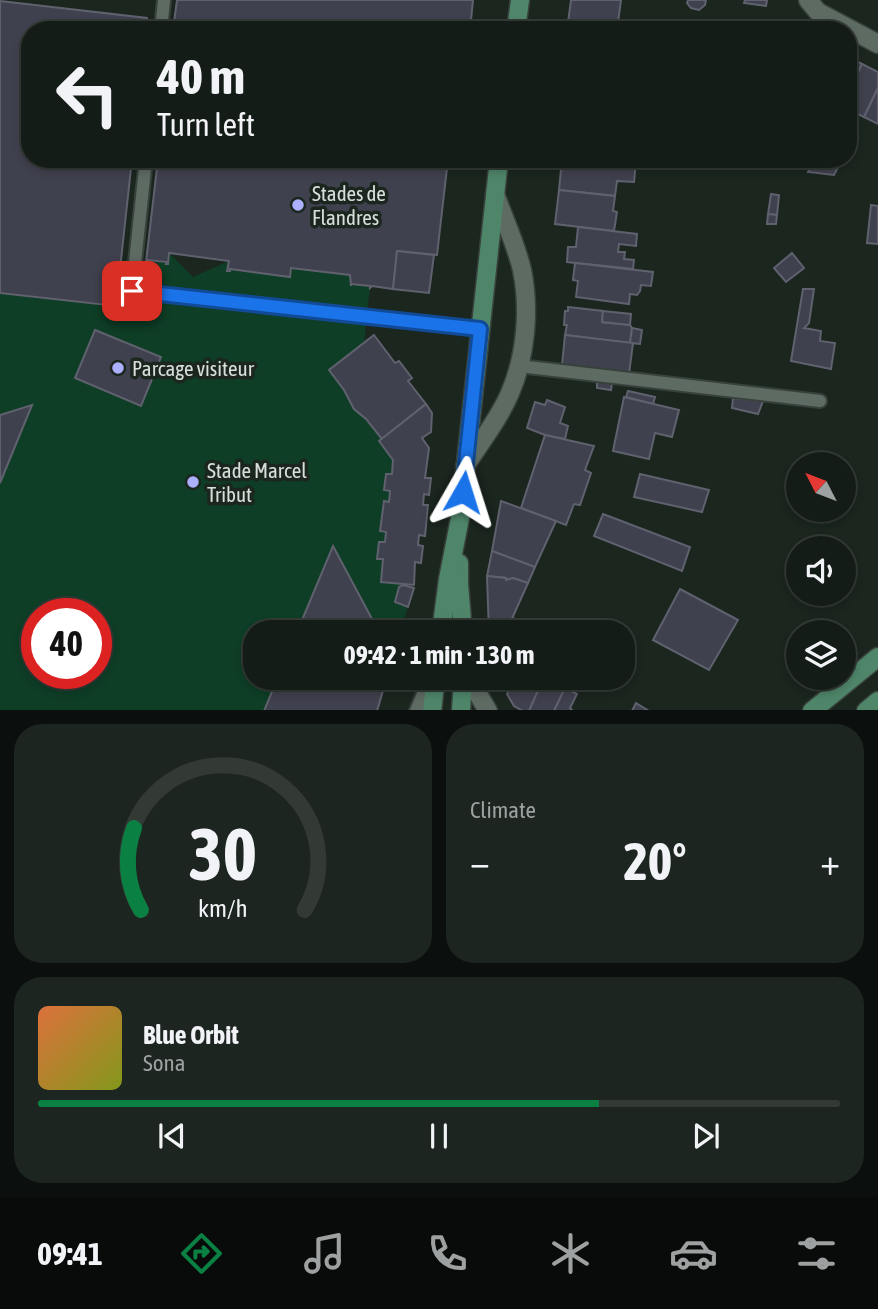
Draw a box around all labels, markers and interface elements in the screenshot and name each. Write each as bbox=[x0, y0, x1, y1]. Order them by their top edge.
text: 40 m bbox=[157, 48, 245, 104]
icon: left bbox=[42, 49, 133, 140]
text: Turn left bbox=[157, 106, 255, 143]
place label: Stades de Flandres bbox=[312, 181, 386, 229]
marker: Stades de Flandres bbox=[290, 197, 306, 213]
pin bbox=[102, 261, 162, 321]
icon: arrive bbox=[113, 272, 151, 310]
place label: Parcage visiteur bbox=[132, 356, 255, 380]
marker: Parcage visiteur bbox=[110, 360, 126, 376]
north arrow bbox=[786, 452, 856, 522]
map controls bbox=[786, 452, 856, 690]
position arrow bbox=[426, 455, 500, 529]
place label: Stade Marcel Tribut bbox=[207, 458, 307, 506]
marker: Stade Marcel Tribut bbox=[185, 474, 201, 490]
button: sound bbox=[786, 536, 856, 606]
speed limit sign: 40 bbox=[21, 598, 112, 689]
button: layers bbox=[786, 620, 856, 690]
text: 09:42 · 1 min · 130 m bbox=[344, 640, 534, 670]
text: Climate bbox=[470, 797, 536, 823]
text: 30 bbox=[189, 812, 257, 895]
text: 20° bbox=[623, 831, 687, 891]
text: − bbox=[470, 840, 490, 883]
text: + bbox=[820, 840, 840, 883]
text: km/h bbox=[198, 893, 248, 921]
text: Blue Orbit bbox=[143, 1020, 239, 1050]
text: Sona bbox=[143, 1050, 185, 1076]
icon: previous bbox=[153, 1117, 191, 1155]
icon: pause bbox=[420, 1117, 458, 1155]
icon: next bbox=[687, 1117, 725, 1155]
icon: directions bbox=[177, 1229, 226, 1278]
icon: music bbox=[300, 1229, 349, 1278]
icon: phone bbox=[423, 1229, 472, 1278]
icon: climate bbox=[546, 1229, 595, 1278]
icon: car bbox=[669, 1229, 718, 1278]
icon: filters bbox=[792, 1229, 841, 1278]
text: 09:41 bbox=[37, 1235, 103, 1272]

